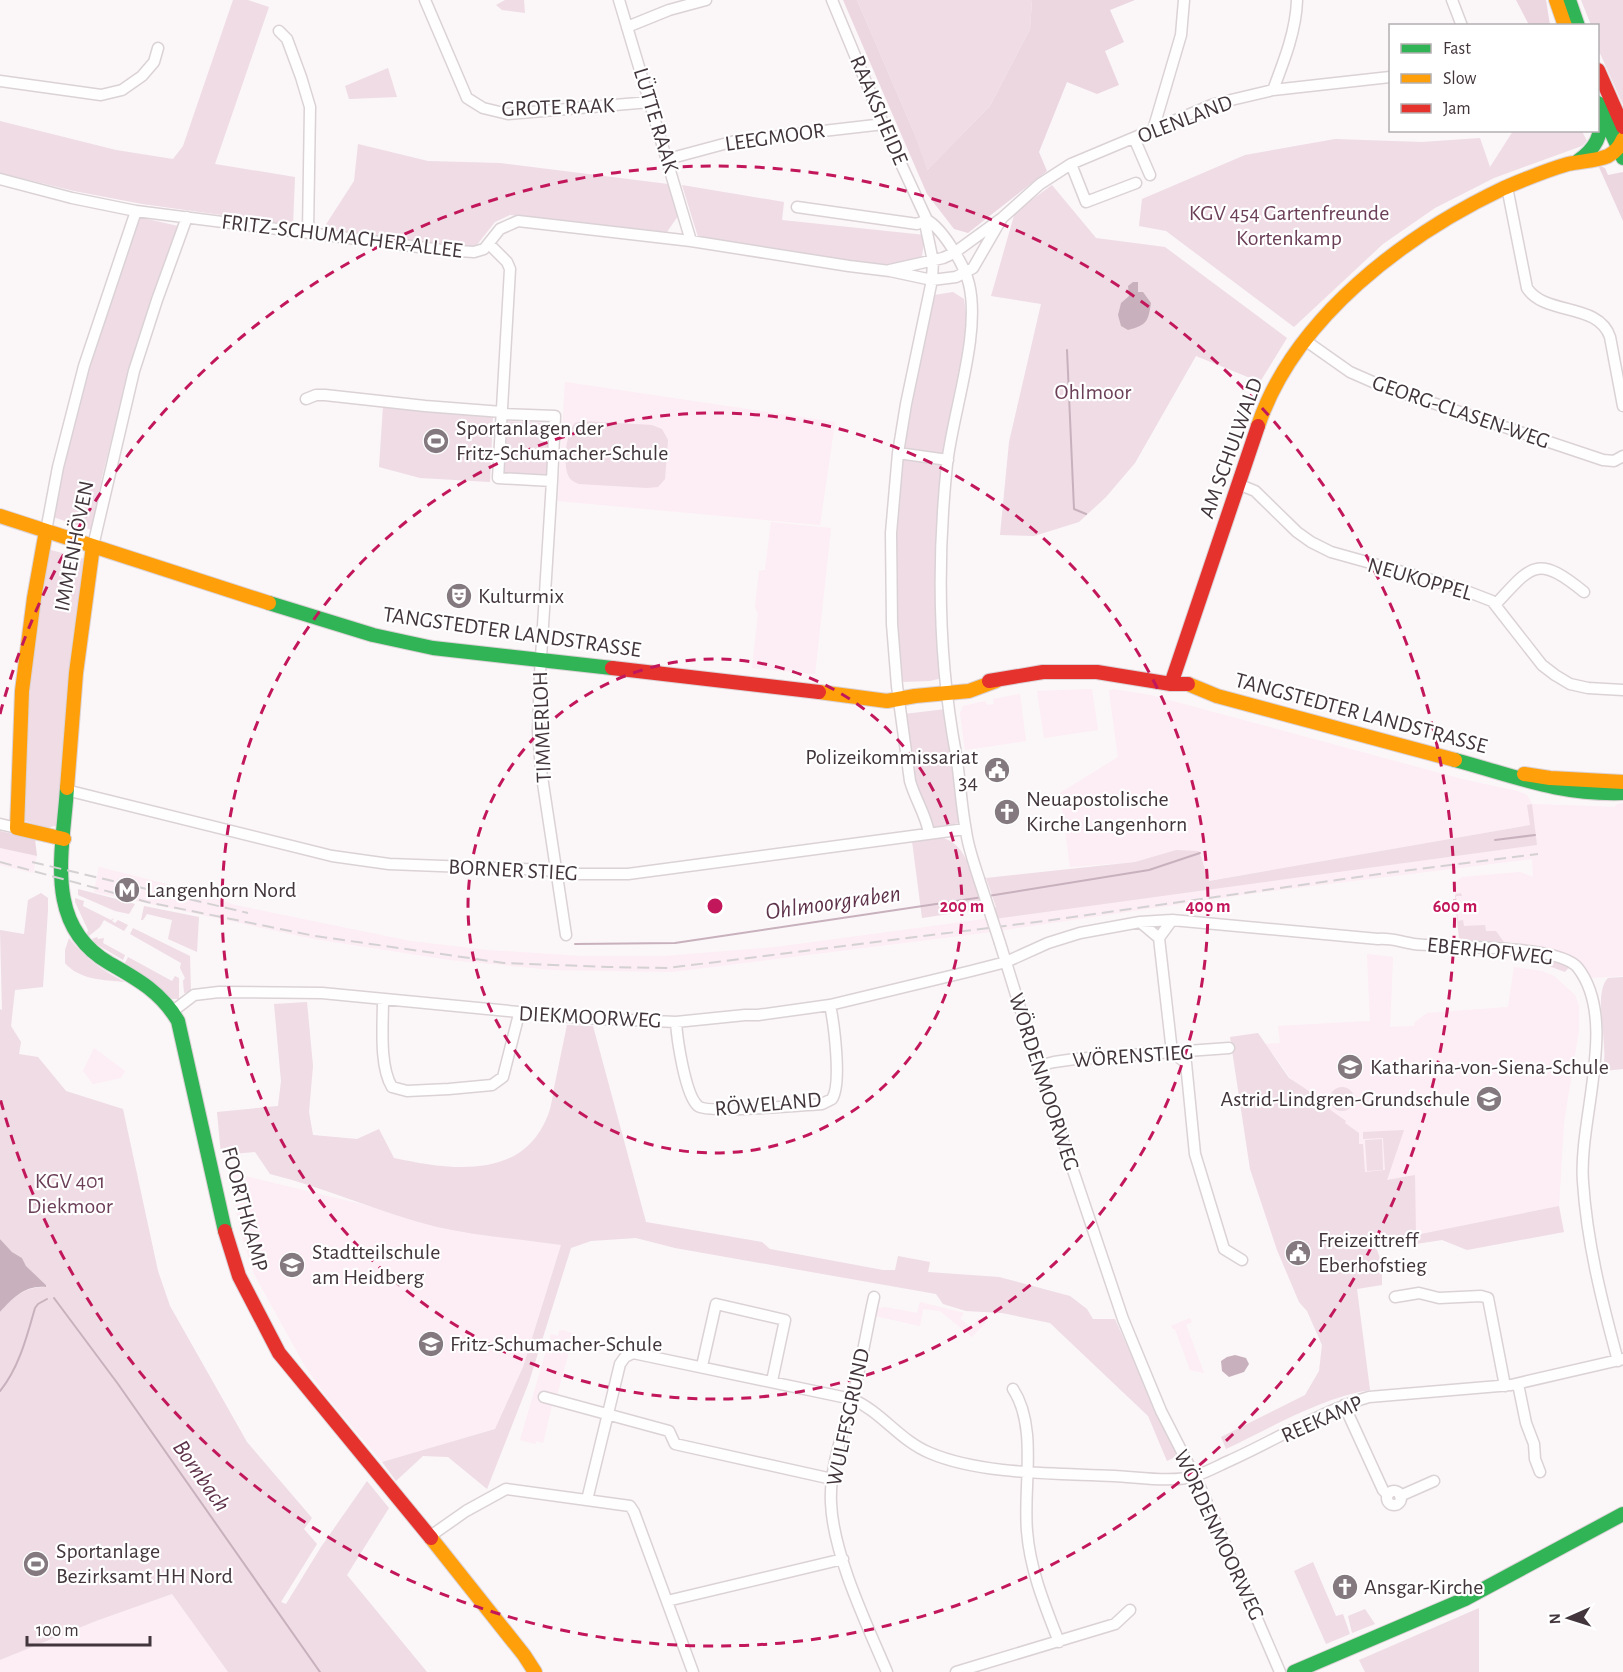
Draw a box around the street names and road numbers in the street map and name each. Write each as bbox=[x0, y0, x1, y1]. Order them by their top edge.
street label: RAAKSHEIDE bbox=[846, 52, 912, 168]
street label: LÜTTE RAAK bbox=[630, 65, 683, 176]
street label: OLENLAND bbox=[1134, 91, 1236, 147]
street label: GROTE RAAK bbox=[501, 94, 616, 120]
street label: LEEGMOOR bbox=[724, 119, 826, 155]
street label: FRITZ-SCHUMACHER-ALLEE bbox=[220, 210, 464, 262]
street label: GEORG-CLASEN-WEG bbox=[1369, 371, 1553, 453]
street label: AM SCHULWALD bbox=[1195, 375, 1267, 521]
street label: IMMENHÖVEN bbox=[51, 479, 97, 613]
street label: NEUKOPPEL bbox=[1365, 554, 1476, 605]
street label: TANGSTEDTER LANDSTRASSE bbox=[382, 603, 643, 661]
street label: TANGSTEDTER LANDSTRASSE bbox=[1232, 669, 1490, 757]
street label: TIMMERLOH bbox=[529, 671, 555, 783]
street label: BORNER STIEG bbox=[448, 856, 578, 884]
street label: EBERHOFWEG bbox=[1426, 933, 1554, 969]
street label: WÖRDENMOORWEG bbox=[1005, 990, 1083, 1174]
street label: DIEKMOORWEG bbox=[518, 1002, 662, 1032]
street label: WÖRENSTIEG bbox=[1072, 1041, 1194, 1071]
street label: RÖWELAND bbox=[714, 1088, 822, 1120]
street label: FOORTHKAMP bbox=[218, 1144, 272, 1274]
street label: WULFFSGRUND bbox=[823, 1346, 873, 1488]
street label: REEKAMP bbox=[1278, 1391, 1366, 1447]
street label: WÖRDENMOORWEG bbox=[1170, 1446, 1268, 1624]

